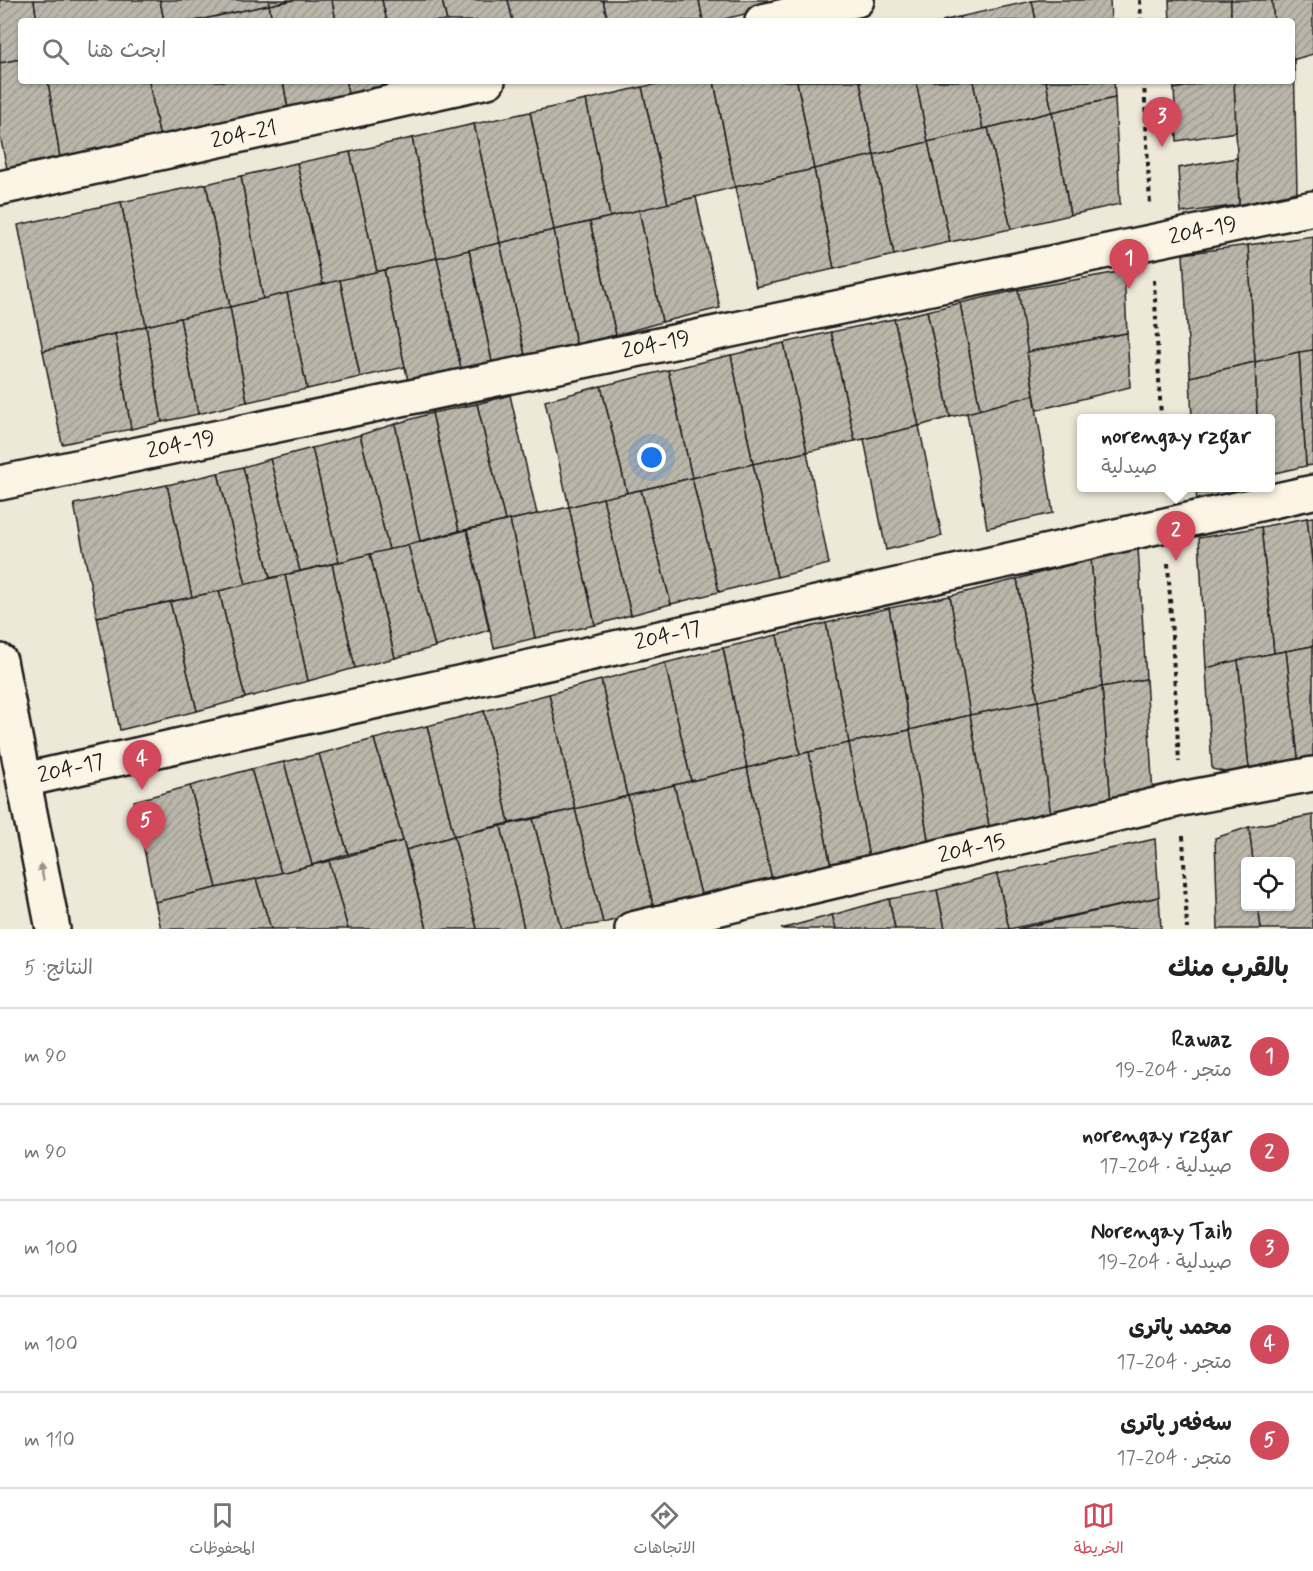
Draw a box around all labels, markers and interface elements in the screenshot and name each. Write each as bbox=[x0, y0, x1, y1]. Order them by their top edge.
search box bbox=[18, 18, 1295, 84]
icon: search bbox=[39, 35, 72, 68]
text: ابحث هنا bbox=[87, 37, 167, 65]
pin: 3 bbox=[1142, 98, 1182, 147]
street label: 204-21 bbox=[209, 114, 279, 156]
street label: 204-19 bbox=[1166, 210, 1240, 252]
pin: 1 bbox=[1110, 240, 1148, 289]
street label: 204-19 bbox=[619, 324, 693, 366]
popup bbox=[1077, 414, 1275, 492]
text: norengay rzgar bbox=[1101, 423, 1251, 451]
street label: 204-19 bbox=[144, 424, 218, 466]
your location bbox=[637, 443, 666, 472]
text: صيدلية bbox=[1101, 454, 1157, 481]
pin: 2 bbox=[1156, 512, 1196, 561]
street label: 204-17 bbox=[632, 615, 704, 657]
pin: 4 bbox=[122, 740, 162, 790]
street label: 204-17 bbox=[35, 748, 107, 790]
pin: 5 bbox=[126, 802, 166, 851]
street label: 204-15 bbox=[936, 828, 1008, 870]
map controls bbox=[1241, 857, 1295, 911]
button: locate bbox=[1241, 857, 1295, 911]
one-way arrow bbox=[37, 862, 46, 881]
text: بالقرب منك bbox=[1168, 952, 1289, 986]
text: النتائج: 5 bbox=[24, 955, 93, 982]
text: Rawaz bbox=[1172, 1026, 1232, 1054]
text: 90 m bbox=[24, 1043, 67, 1070]
text: 1 bbox=[1265, 1043, 1274, 1070]
text: متجر · 204-19 bbox=[1115, 1057, 1232, 1084]
text: norengay rzgar bbox=[1082, 1122, 1232, 1150]
text: 90 m bbox=[24, 1139, 67, 1166]
text: 2 bbox=[1265, 1139, 1274, 1166]
text: صيدلية · 204-17 bbox=[1099, 1153, 1232, 1180]
text: Norengay Taib bbox=[1091, 1218, 1232, 1246]
text: 100 m bbox=[24, 1235, 78, 1262]
text: 3 bbox=[1265, 1235, 1274, 1262]
text: صيدلية · 204-19 bbox=[1098, 1249, 1232, 1276]
text: محمد پاتری bbox=[1129, 1314, 1232, 1342]
text: 100 m bbox=[24, 1331, 78, 1358]
text: 4 bbox=[1264, 1331, 1275, 1358]
text: متجر · 204-17 bbox=[1117, 1349, 1232, 1376]
text: سەفەر پاتری bbox=[1120, 1410, 1232, 1438]
text: 110 m bbox=[24, 1427, 75, 1454]
text: 5 bbox=[1264, 1427, 1276, 1454]
text: متجر · 204-17 bbox=[1117, 1445, 1232, 1472]
tab: المحفوظات bbox=[189, 1499, 255, 1562]
tab: الاتجاهات bbox=[634, 1499, 695, 1562]
tab: الخريطة bbox=[1074, 1499, 1124, 1562]

